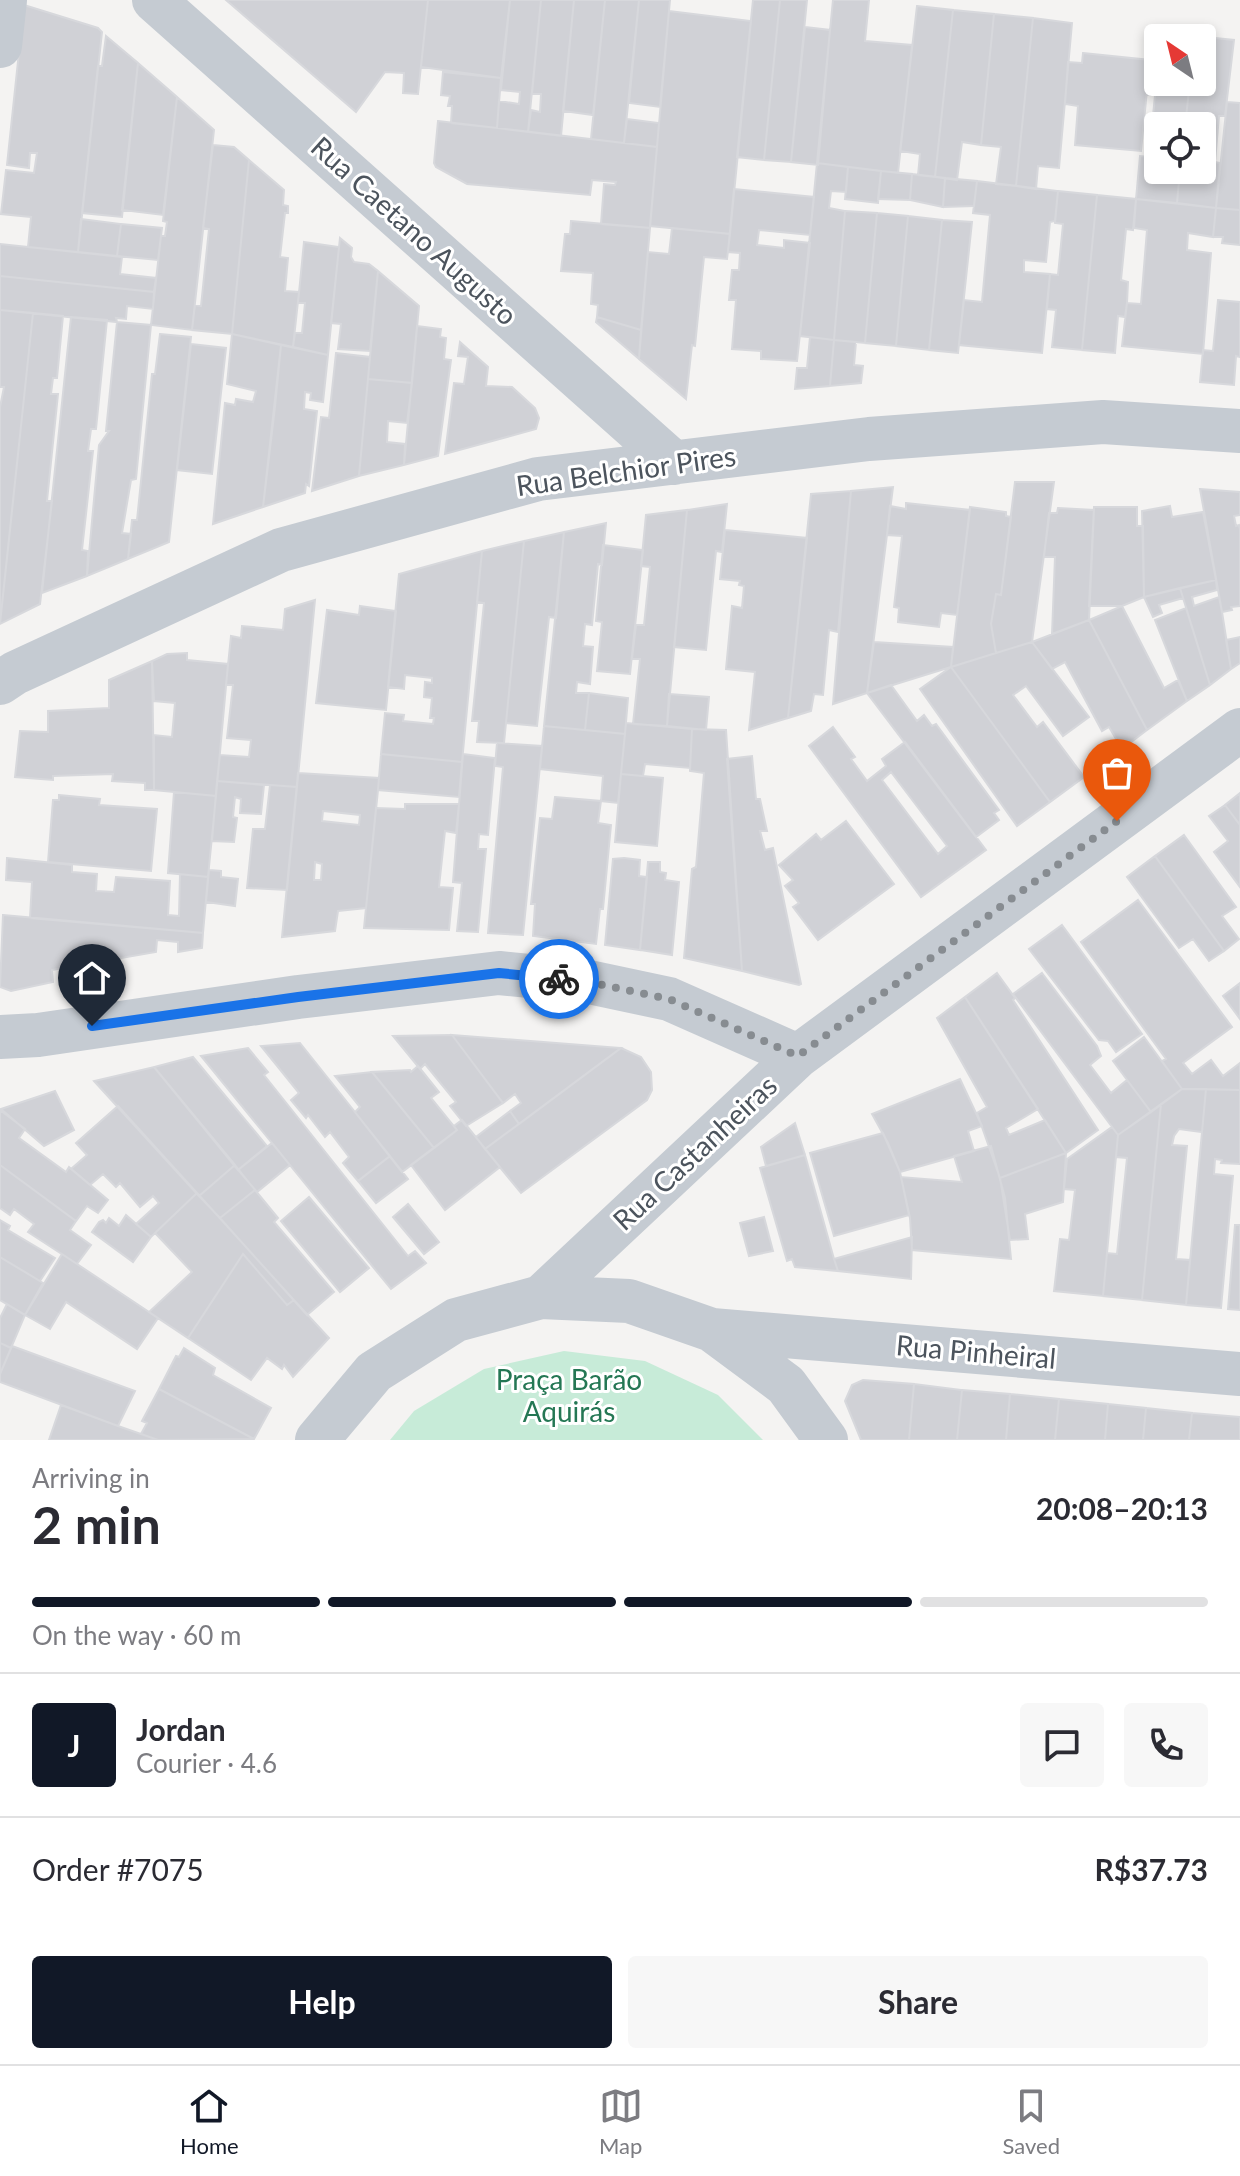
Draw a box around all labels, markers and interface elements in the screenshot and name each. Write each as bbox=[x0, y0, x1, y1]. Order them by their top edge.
north arrow bbox=[1144, 24, 1216, 96]
map controls bbox=[1144, 24, 1216, 184]
button: locate bbox=[1144, 112, 1216, 184]
street label: Rua Caetano Augusto bbox=[305, 129, 525, 332]
street label: Rua Belchior Pires bbox=[514, 438, 738, 502]
pin bbox=[1083, 739, 1151, 821]
icon: bag bbox=[1095, 751, 1139, 795]
courier bbox=[519, 939, 599, 1019]
pin bbox=[58, 944, 126, 1026]
icon: home bbox=[70, 956, 114, 1000]
icon: bike bbox=[537, 957, 581, 1001]
street label: Rua Castanheiras bbox=[606, 1068, 783, 1237]
street label: Rua Pinheiral bbox=[895, 1327, 1057, 1375]
park label: Praça Barão Aquirás bbox=[496, 1362, 642, 1428]
text: Arriving in bbox=[32, 1462, 150, 1494]
text: 20:08–20:13 bbox=[1036, 1490, 1208, 1526]
text: 2 min bbox=[32, 1493, 161, 1555]
text: On the way · 60 m bbox=[32, 1619, 241, 1651]
button: chat bbox=[1020, 1703, 1104, 1787]
button: phone bbox=[1124, 1703, 1208, 1787]
text: Jordan bbox=[136, 1711, 226, 1747]
text: J bbox=[68, 1727, 80, 1763]
text: Courier · 4.6 bbox=[136, 1747, 277, 1779]
text: Order #7075 bbox=[32, 1851, 204, 1887]
text: R$37.73 bbox=[1095, 1851, 1208, 1887]
button: Help bbox=[32, 1956, 612, 2048]
button: Share bbox=[628, 1956, 1208, 2048]
tab: Home bbox=[180, 2084, 239, 2159]
tab: Map bbox=[599, 2084, 643, 2159]
tab: Saved bbox=[1003, 2084, 1060, 2159]

